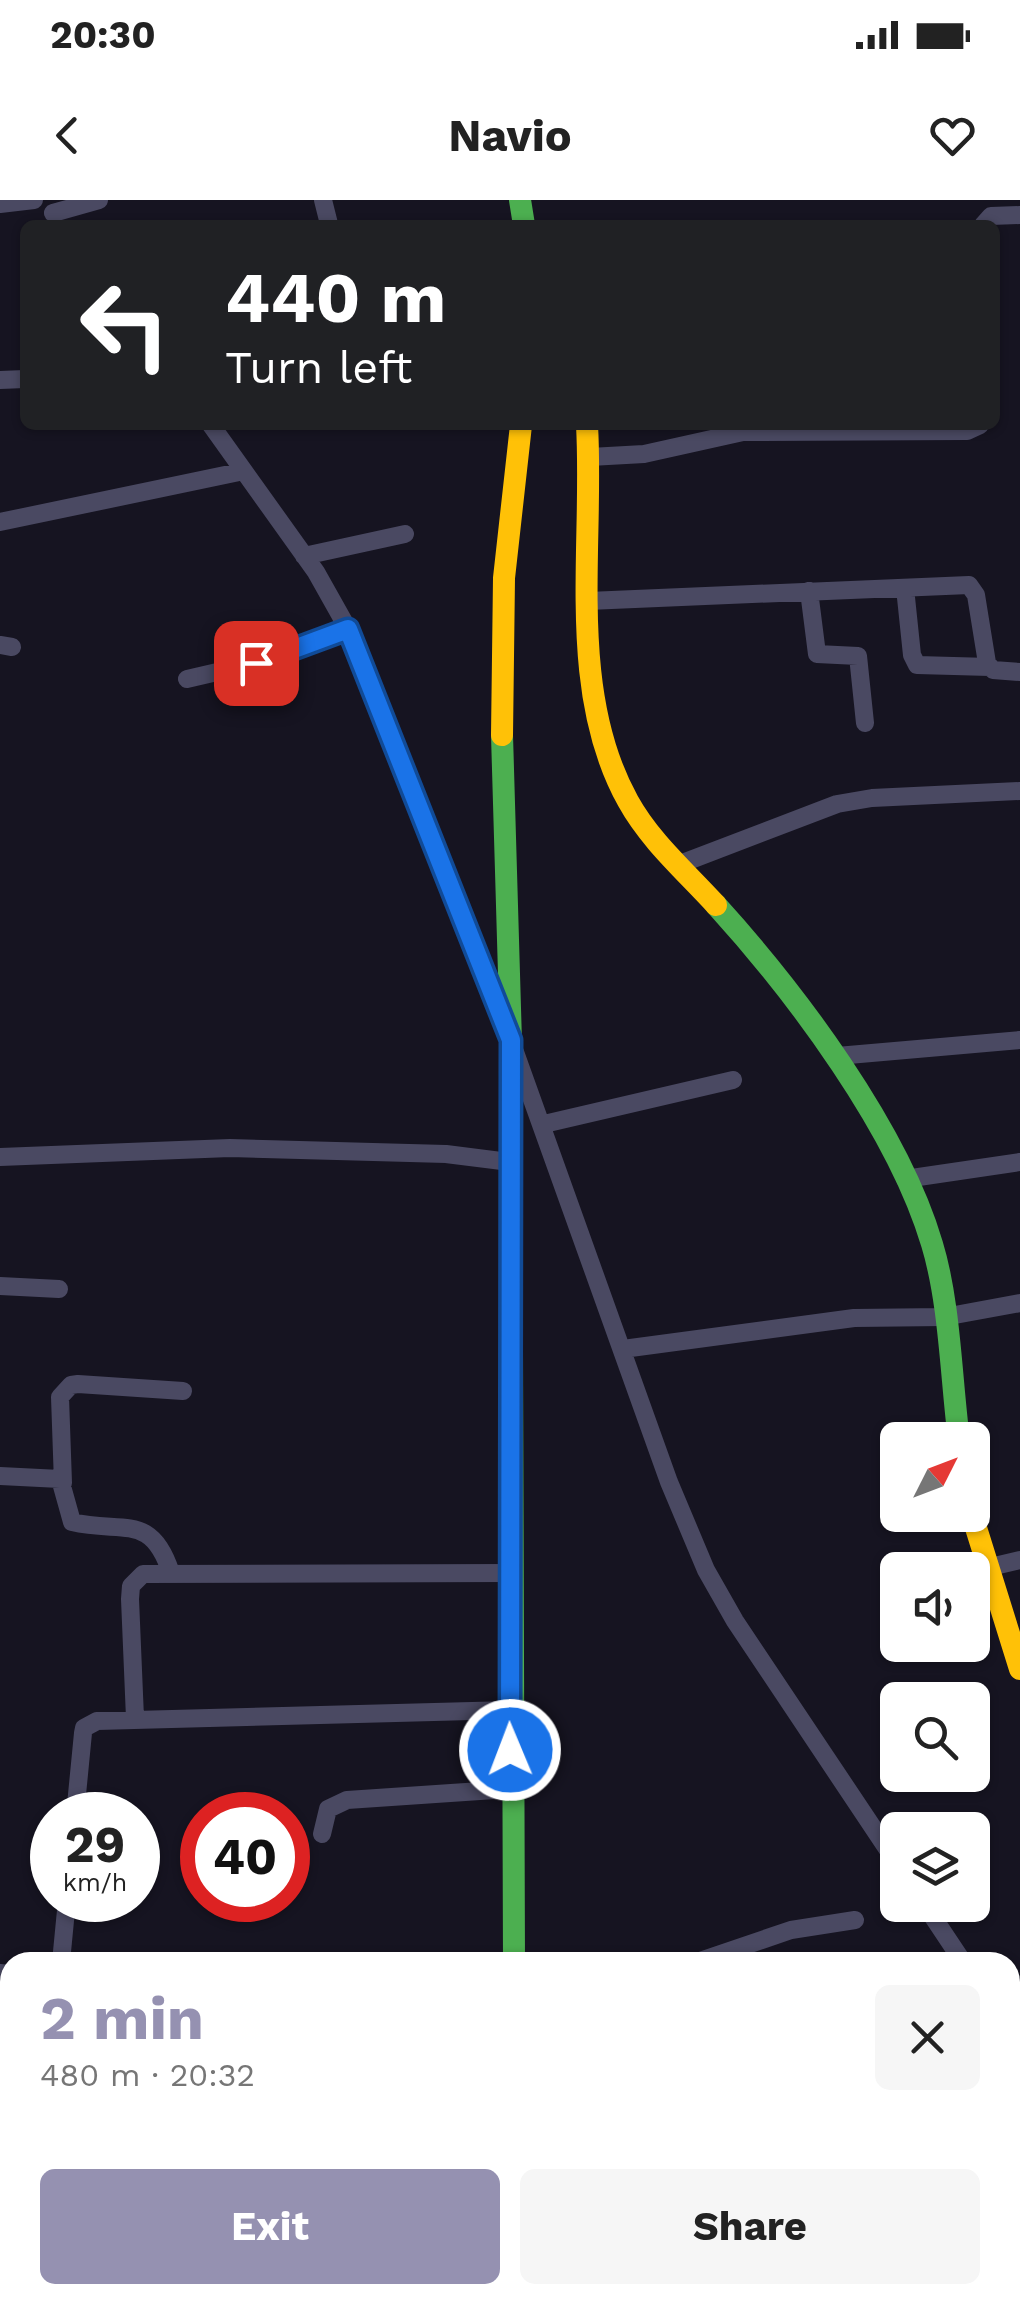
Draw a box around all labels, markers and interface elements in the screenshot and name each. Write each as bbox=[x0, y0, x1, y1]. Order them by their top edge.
text: 20:30 bbox=[50, 13, 156, 57]
icon: back bbox=[40, 108, 95, 163]
icon: heart bbox=[925, 108, 980, 163]
text: Navio bbox=[448, 109, 572, 162]
text: 440 m bbox=[225, 257, 446, 339]
icon: left bbox=[60, 260, 190, 390]
text: Turn left bbox=[225, 341, 412, 394]
pin bbox=[214, 621, 299, 706]
icon: arrive bbox=[229, 636, 284, 691]
north arrow bbox=[880, 1422, 990, 1532]
map controls bbox=[880, 1422, 990, 1922]
button: sound bbox=[880, 1552, 990, 1662]
button: search bbox=[880, 1682, 990, 1792]
position arrow bbox=[458, 1698, 562, 1802]
speed limit sign: 40 bbox=[180, 1792, 310, 1922]
button: layers bbox=[880, 1812, 990, 1922]
text: 29 bbox=[65, 1815, 125, 1874]
text: km/h bbox=[63, 1868, 127, 1897]
text: 2 min bbox=[40, 1983, 204, 2054]
button: close bbox=[875, 1985, 980, 2090]
text: 480 m · 20:32 bbox=[40, 2056, 255, 2094]
button: Exit bbox=[40, 2169, 500, 2284]
button: Share bbox=[520, 2169, 980, 2284]

